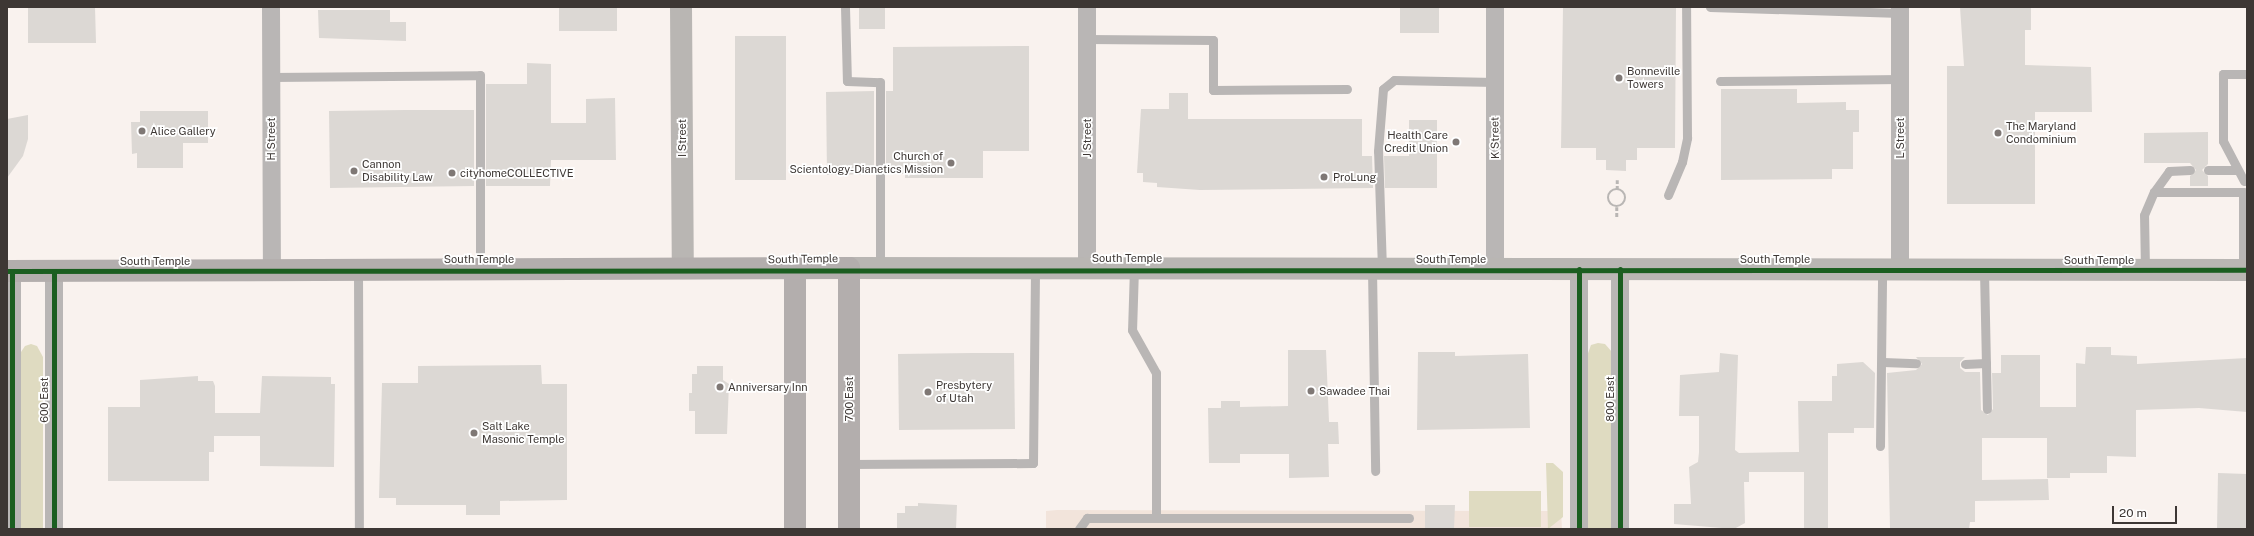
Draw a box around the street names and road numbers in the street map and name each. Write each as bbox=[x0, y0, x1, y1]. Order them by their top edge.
street label: H Street bbox=[264, 117, 278, 161]
street label: K Street bbox=[1488, 117, 1502, 159]
street label: L Street bbox=[1893, 117, 1907, 159]
street label: J Street bbox=[1080, 118, 1094, 158]
street label: I Street bbox=[675, 119, 689, 157]
street label: South Temple bbox=[1092, 251, 1162, 265]
street label: South Temple bbox=[444, 252, 514, 266]
street label: South Temple bbox=[768, 252, 838, 266]
street label: South Temple bbox=[1416, 252, 1486, 266]
street label: South Temple bbox=[1740, 252, 1810, 266]
street label: South Temple bbox=[2064, 253, 2134, 267]
street label: South Temple bbox=[120, 254, 190, 268]
street label: 800 East bbox=[1603, 376, 1617, 422]
street label: 600 East bbox=[37, 377, 51, 423]
street label: 700 East bbox=[842, 377, 856, 421]

